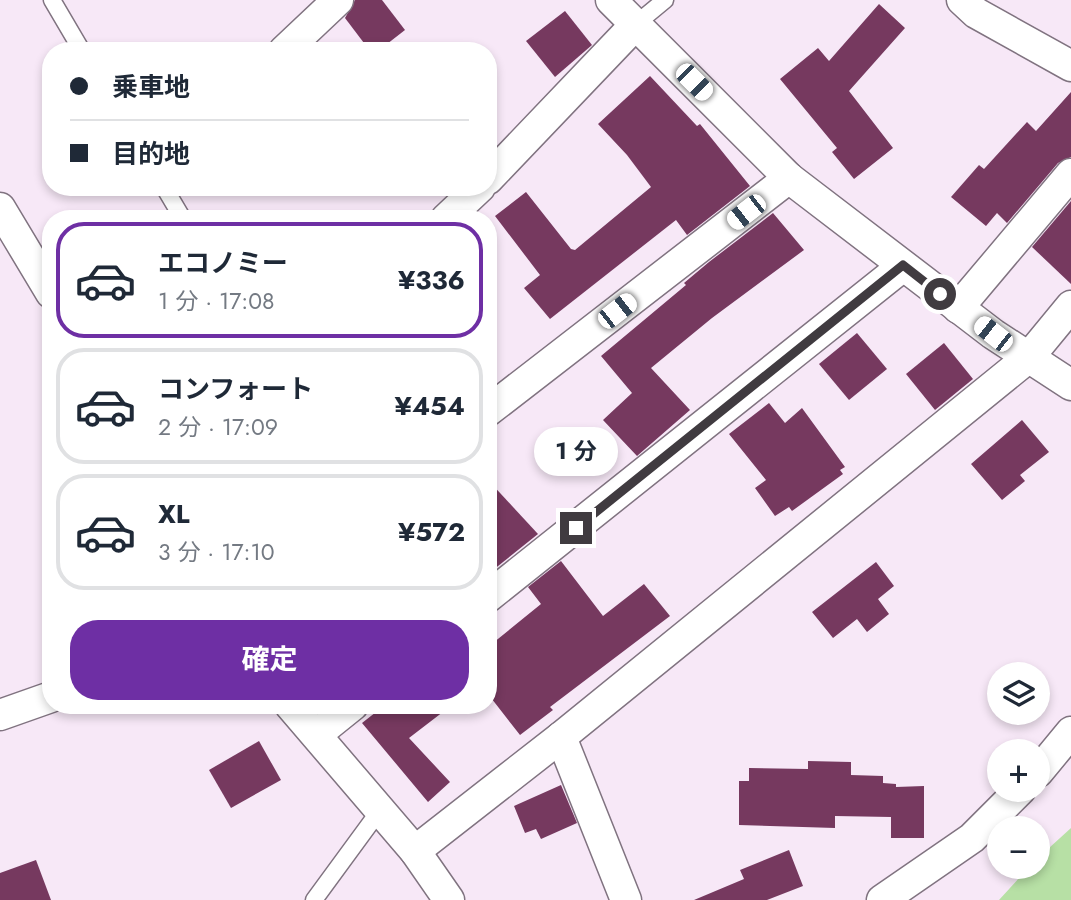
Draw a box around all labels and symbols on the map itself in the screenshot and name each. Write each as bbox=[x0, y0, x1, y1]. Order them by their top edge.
car bbox=[672, 60, 717, 104]
car bbox=[723, 191, 770, 233]
route start bbox=[924, 278, 956, 310]
car bbox=[594, 290, 641, 332]
car bbox=[970, 313, 1017, 355]
callout: 1 分 bbox=[534, 426, 618, 476]
route end bbox=[560, 512, 592, 544]

